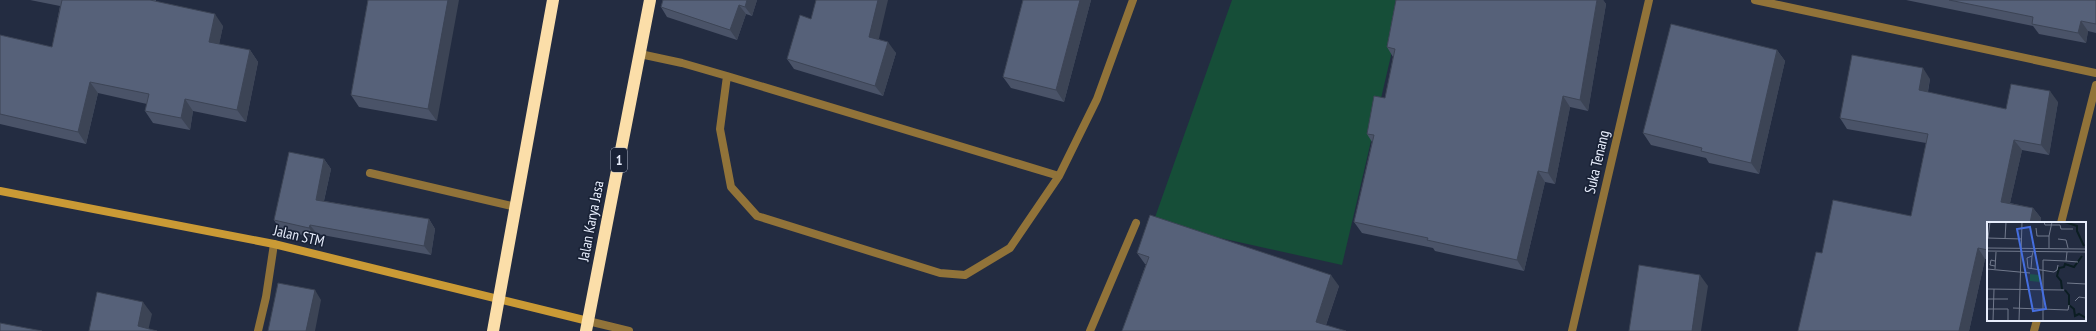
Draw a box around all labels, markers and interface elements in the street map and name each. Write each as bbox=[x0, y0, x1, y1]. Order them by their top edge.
street label: Suka Tenang bbox=[1580, 128, 1613, 195]
road number: 1 bbox=[611, 148, 627, 172]
street label: Jalan Karya Jasa bbox=[573, 179, 608, 264]
street label: Jalan STM bbox=[271, 220, 326, 251]
inset map bbox=[1987, 222, 2086, 321]

